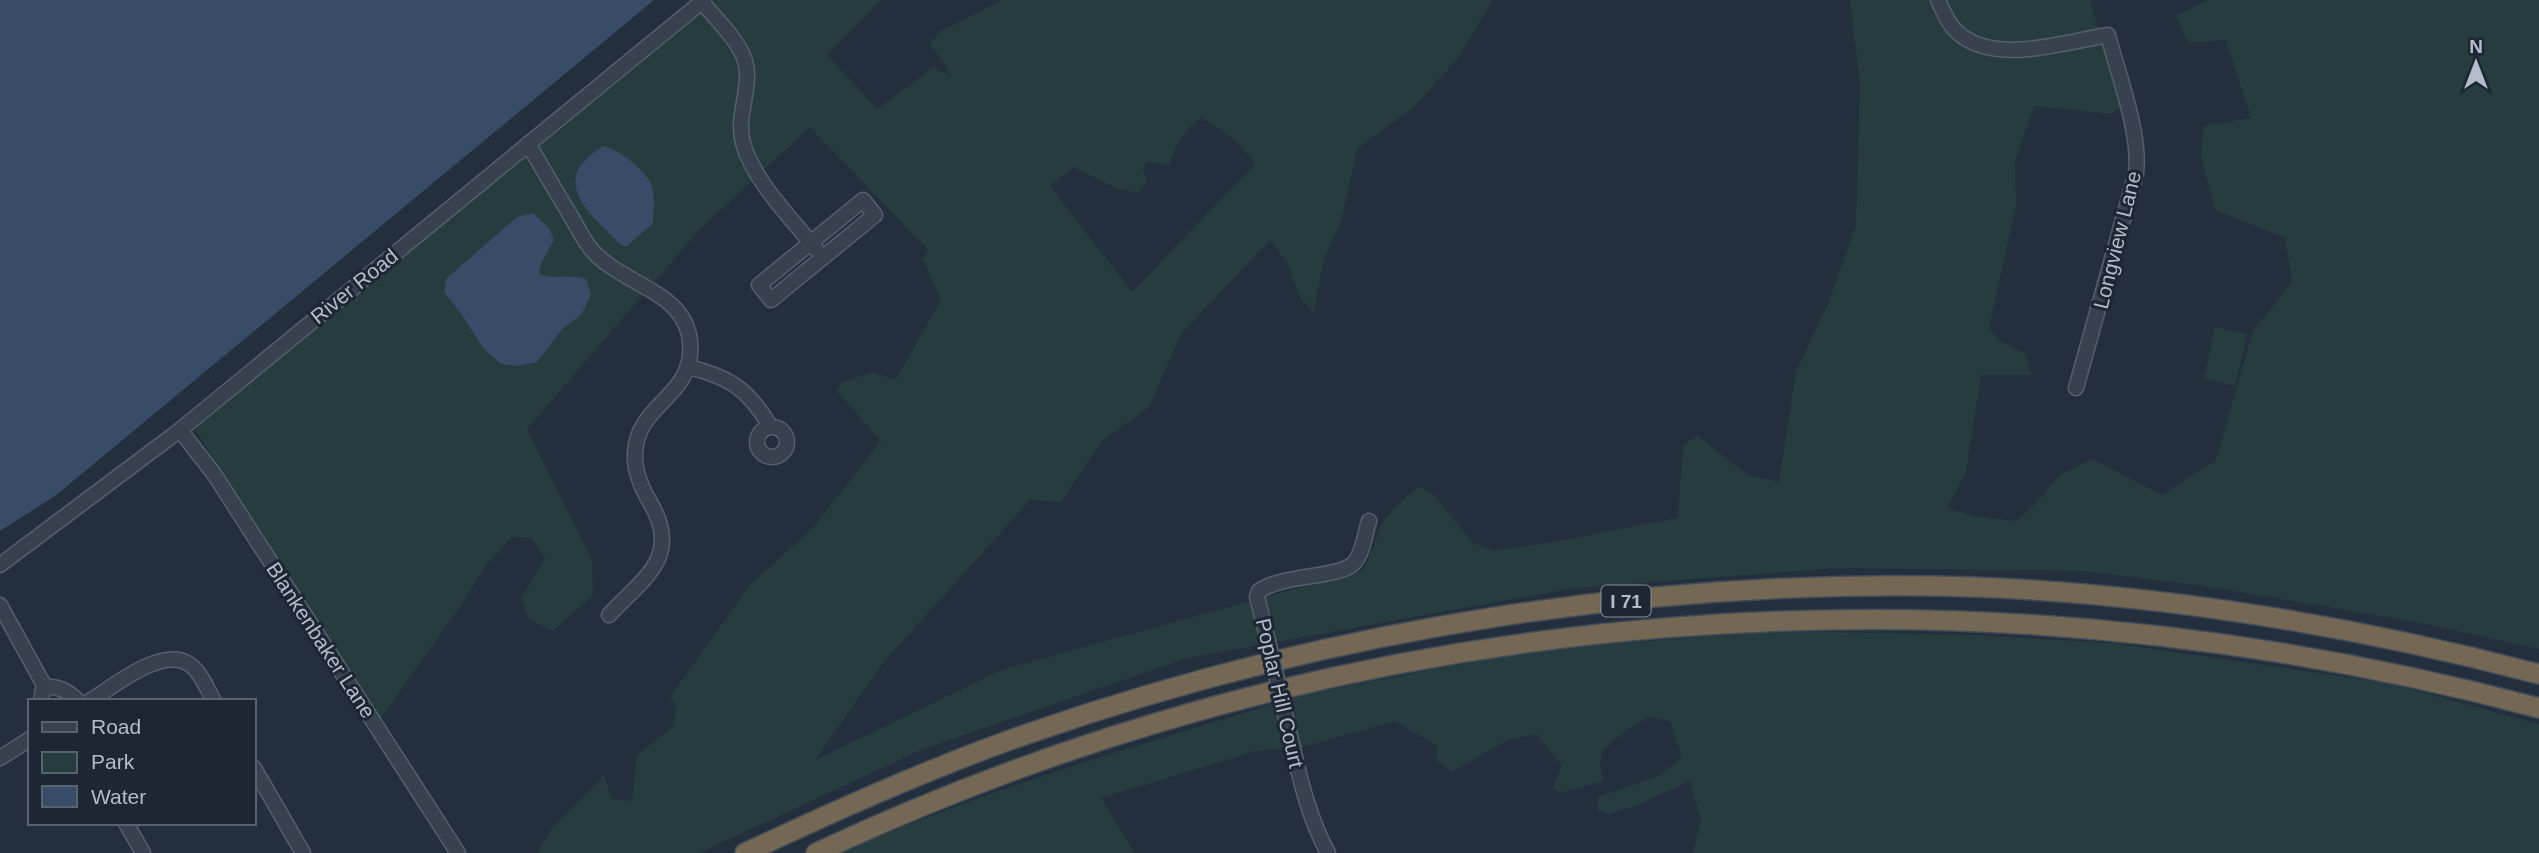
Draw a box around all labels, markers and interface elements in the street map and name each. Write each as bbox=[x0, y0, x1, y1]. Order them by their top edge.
north arrow bbox=[2441, 28, 2511, 98]
text: N bbox=[2469, 36, 2483, 57]
street label: Longview Lane bbox=[2089, 169, 2145, 311]
street label: River Road bbox=[306, 244, 402, 328]
street label: Blankenbaker Lane bbox=[262, 558, 380, 722]
road number: I 71 bbox=[1602, 586, 1650, 616]
street label: Poplar Hill Court bbox=[1252, 616, 1308, 770]
legend bbox=[28, 699, 256, 825]
text: Road bbox=[91, 715, 141, 738]
text: Park bbox=[91, 750, 135, 773]
text: Water bbox=[91, 785, 146, 808]

